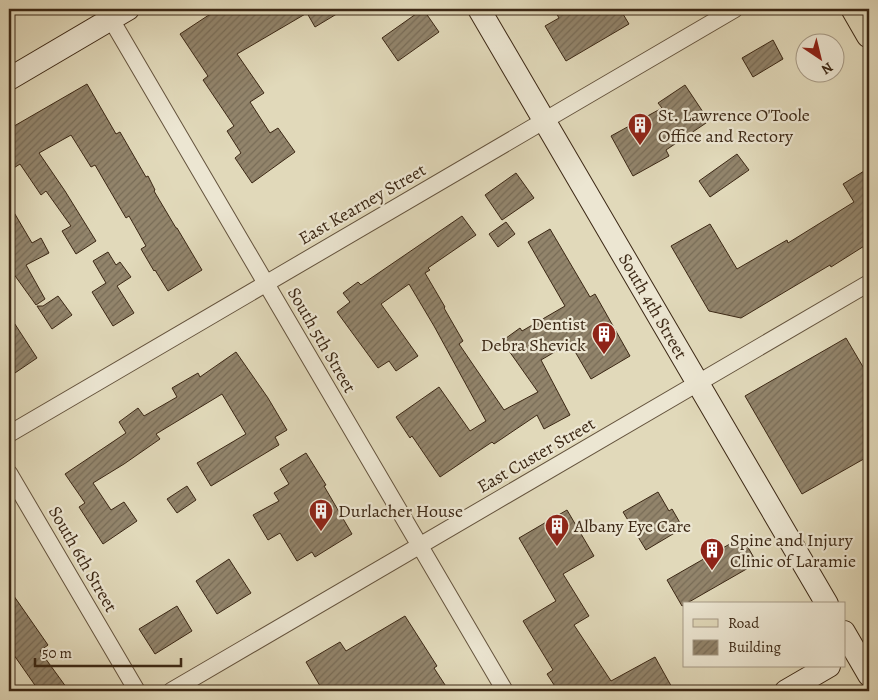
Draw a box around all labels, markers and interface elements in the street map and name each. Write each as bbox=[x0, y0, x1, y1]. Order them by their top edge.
north arrow bbox=[796, 32, 846, 82]
text: N bbox=[818, 58, 837, 79]
place label: St. Lawrence O'Toole Office and Rectory bbox=[658, 103, 810, 148]
building icon: St. Lawrence O'Toole Office and Rectory bbox=[627, 112, 653, 146]
street label: East Kearney Street bbox=[294, 158, 430, 250]
street label: South 4th Street bbox=[613, 249, 693, 363]
street label: South 5th Street bbox=[282, 283, 362, 397]
place label: Dentist Debra Shevick bbox=[481, 312, 586, 357]
building icon: Dentist Debra Shevick bbox=[591, 321, 617, 355]
street label: East Custer Street bbox=[473, 411, 599, 498]
building icon: Durlacher House bbox=[308, 498, 334, 532]
place label: Durlacher House bbox=[338, 499, 463, 523]
street label: South 6th Street bbox=[43, 502, 123, 616]
building icon: Albany Eye Care bbox=[544, 513, 570, 547]
place label: Albany Eye Care bbox=[573, 514, 691, 538]
place label: Spine and Injury Clinic of Laramie bbox=[730, 528, 856, 573]
building icon: Spine and Injury Clinic of Laramie bbox=[699, 537, 725, 571]
legend bbox=[683, 602, 846, 668]
text: Road bbox=[728, 613, 760, 633]
scale bar bbox=[35, 635, 181, 667]
text: Building bbox=[728, 637, 781, 657]
text: 50 m bbox=[42, 643, 72, 663]

